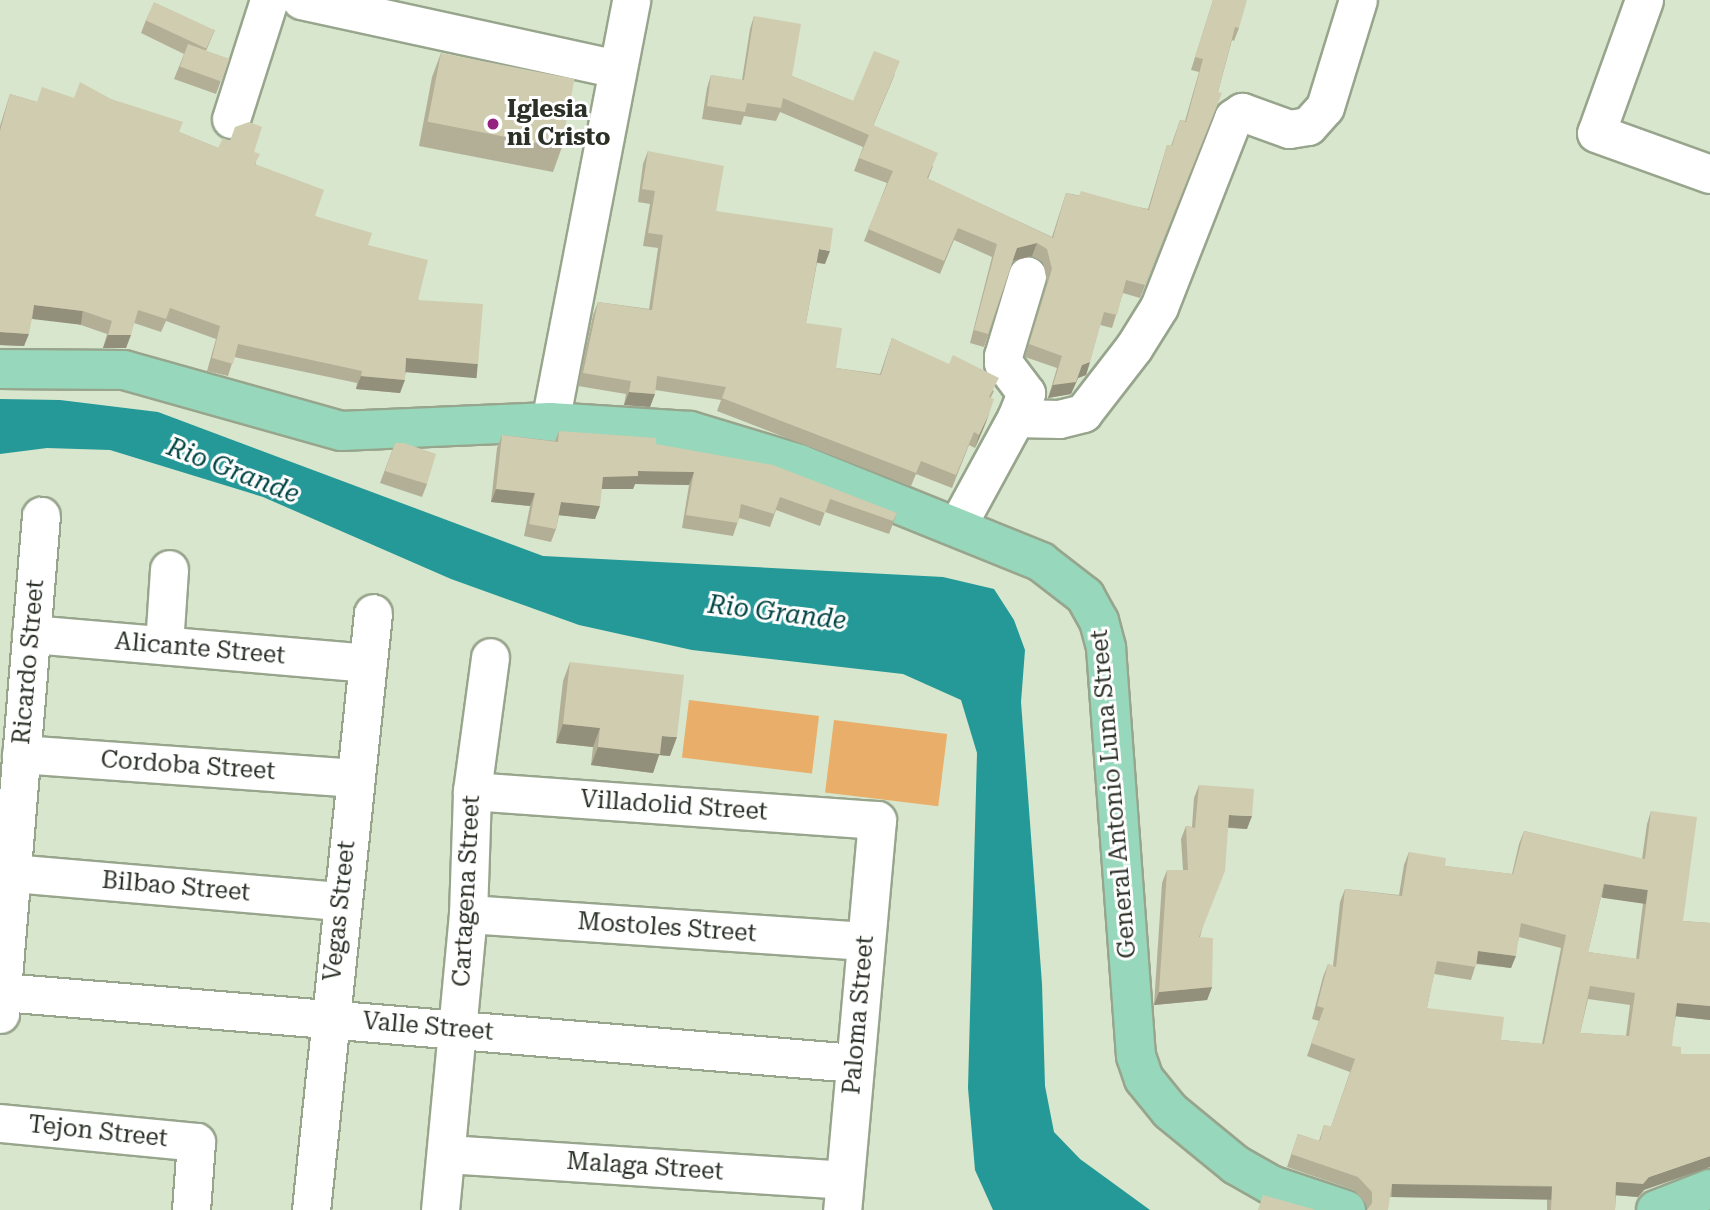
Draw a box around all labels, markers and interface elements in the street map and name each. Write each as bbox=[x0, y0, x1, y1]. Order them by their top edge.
place label: Iglesia ni Cristo bbox=[507, 96, 610, 152]
marker: Iglesia ni Cristo bbox=[485, 116, 501, 132]
water label: Rio Grande bbox=[163, 432, 303, 510]
street label: Ricardo Street bbox=[7, 578, 51, 746]
water label: Rio Grande bbox=[706, 589, 848, 637]
street label: Alicante Street bbox=[114, 627, 286, 671]
street label: General Antonio Luna Street bbox=[1085, 628, 1143, 960]
street label: Cordoba Street bbox=[100, 746, 276, 786]
street label: Villadolid Street bbox=[579, 785, 769, 827]
street label: Cartagena Street bbox=[448, 794, 486, 988]
street label: Vegas Street bbox=[318, 839, 362, 983]
street label: Bilbao Street bbox=[101, 866, 251, 908]
street label: Mostoles Street bbox=[577, 907, 757, 949]
street label: Paloma Street bbox=[838, 934, 880, 1096]
street label: Valle Street bbox=[361, 1007, 495, 1047]
street label: Tejon Street bbox=[27, 1110, 169, 1154]
street label: Malaga Street bbox=[566, 1147, 724, 1187]

